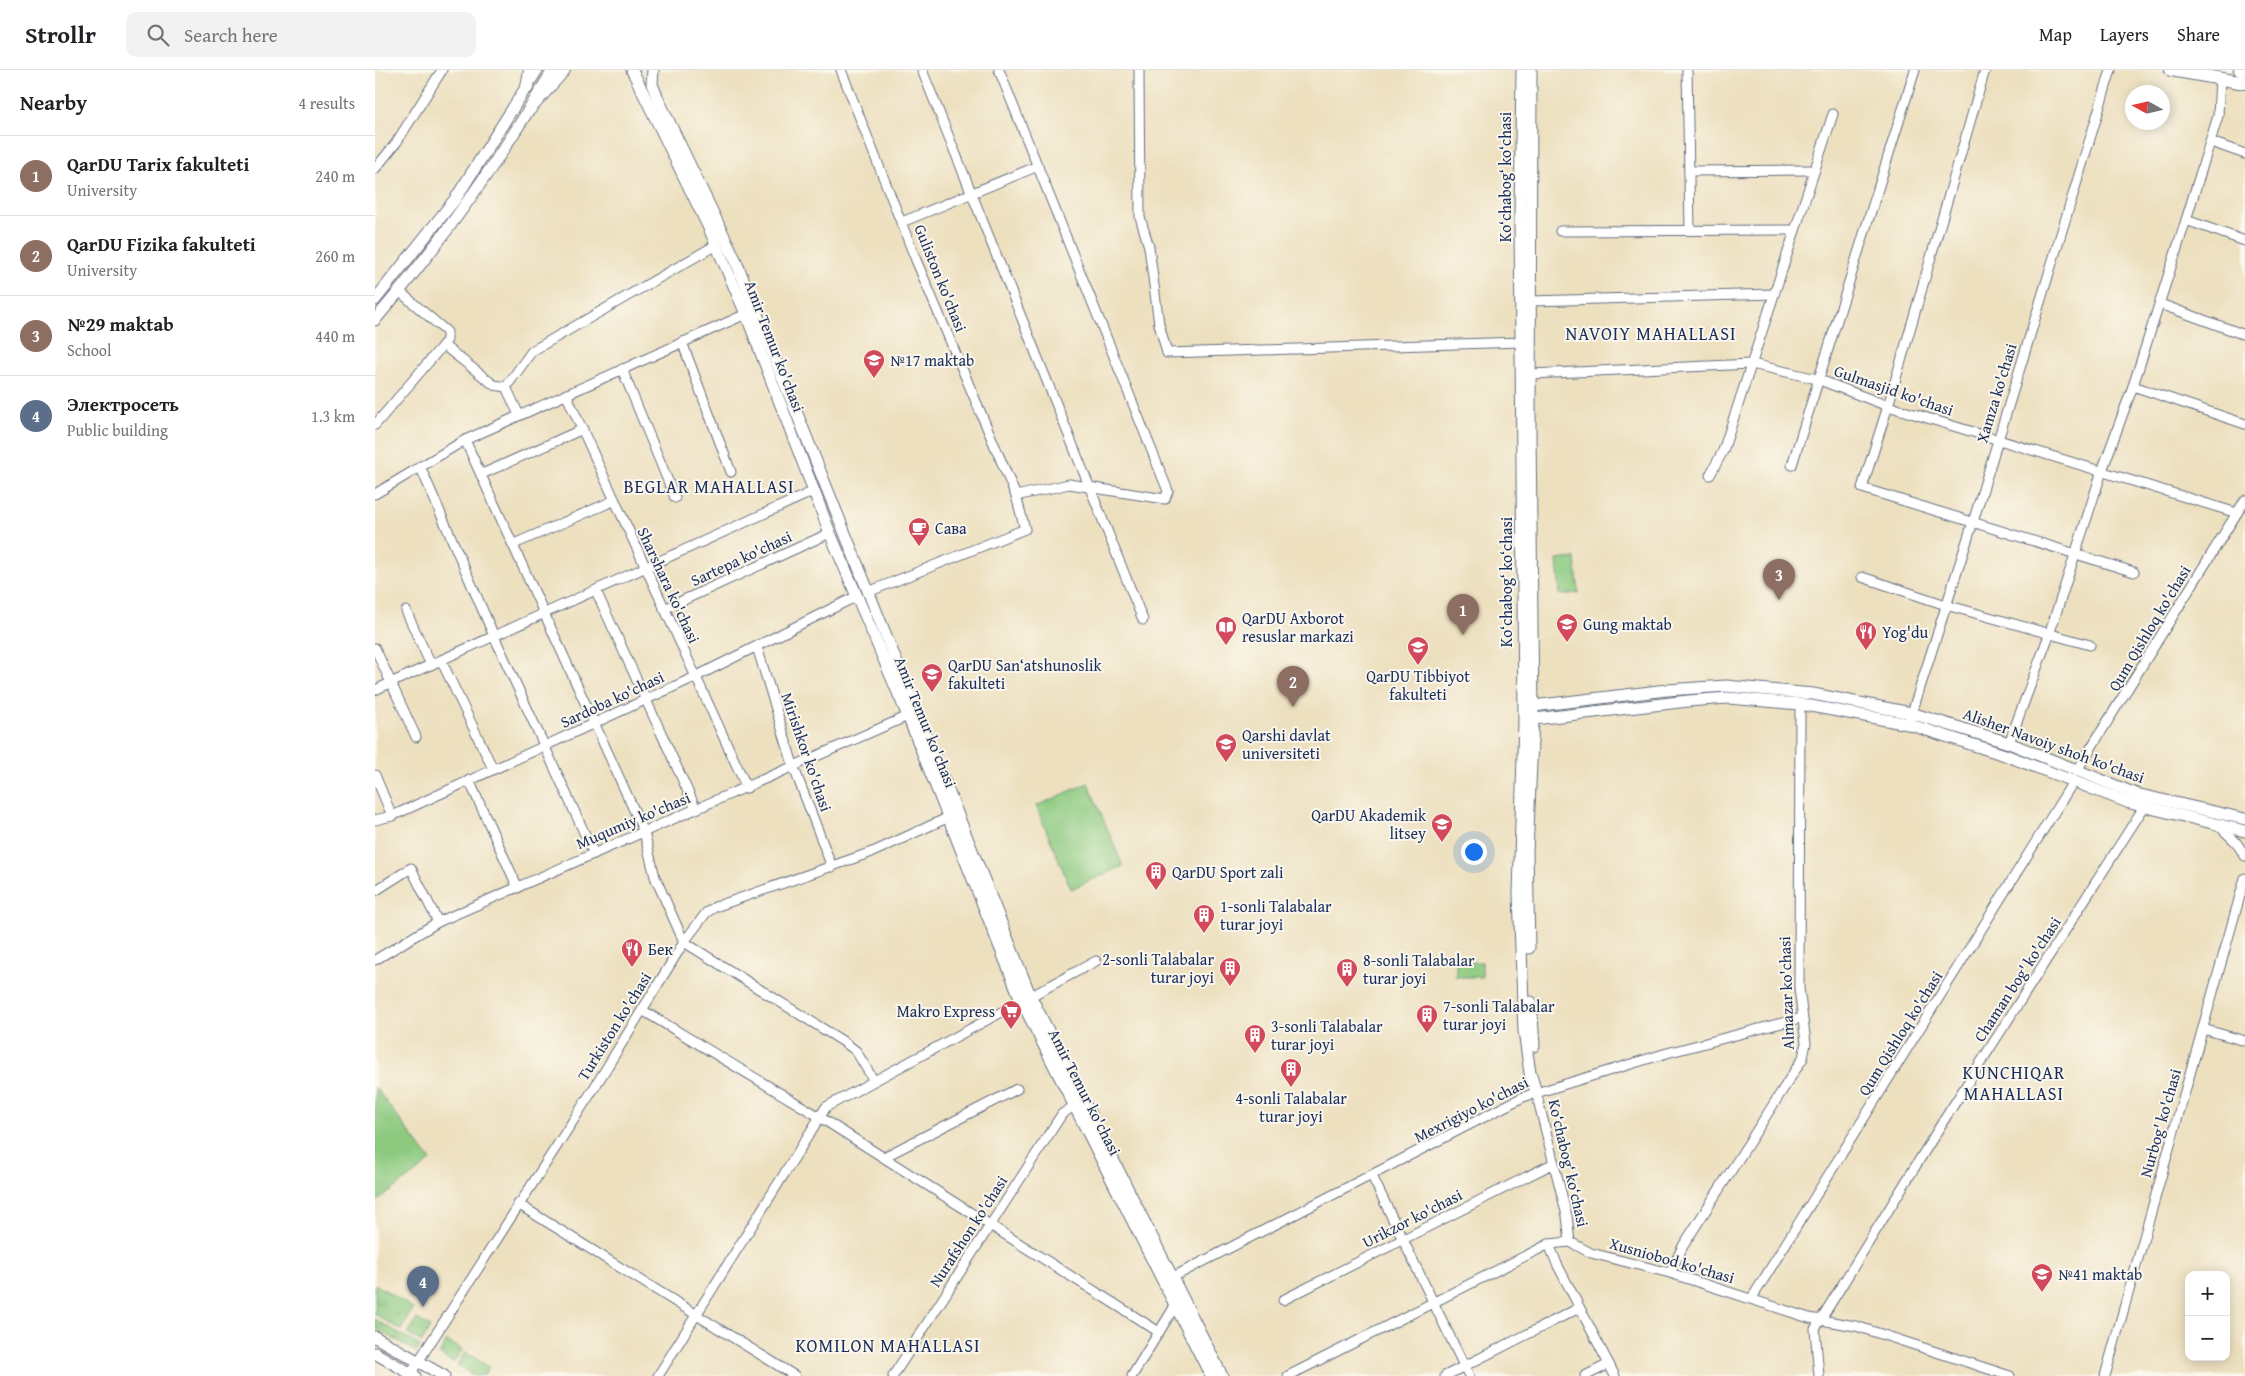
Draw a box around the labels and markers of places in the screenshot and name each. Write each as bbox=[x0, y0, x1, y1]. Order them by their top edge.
school or university icon: №17 maktab bbox=[862, 348, 886, 379]
place label: №17 maktab bbox=[890, 348, 974, 372]
cafe icon: Сава bbox=[907, 516, 931, 547]
place label: Сава bbox=[935, 516, 967, 540]
pin: 3 bbox=[1763, 559, 1795, 600]
pin: 1 bbox=[1447, 594, 1479, 635]
place label: QarDU Axborot resuslar markazi bbox=[1242, 606, 1354, 648]
school or university icon: Gung maktab bbox=[1555, 612, 1579, 643]
place label: Gung maktab bbox=[1583, 612, 1672, 636]
library icon: QarDU Axborot resuslar markazi bbox=[1214, 615, 1238, 646]
restaurant icon: Yog'du bbox=[1854, 620, 1878, 651]
place label: Yog'du bbox=[1882, 620, 1928, 644]
school or university icon: QarDU Tibbiyot fakulteti bbox=[1406, 635, 1430, 666]
place label: QarDU San‘atshunoslik fakulteti bbox=[948, 653, 1103, 695]
school or university icon: QarDU San‘atshunoslik fakulteti bbox=[920, 662, 944, 693]
place label: QarDU Tibbiyot fakulteti bbox=[1366, 664, 1470, 706]
pin: 2 bbox=[1277, 666, 1309, 707]
place label: Qarshi davlat universiteti bbox=[1242, 723, 1331, 765]
school or university icon: Qarshi davlat universiteti bbox=[1214, 732, 1238, 763]
place label: QarDU Akademik litsey bbox=[1311, 803, 1427, 845]
school or university icon: QarDU Akademik litsey bbox=[1430, 812, 1454, 843]
building icon: QarDU Sport zali bbox=[1144, 860, 1168, 891]
place label: QarDU Sport zali bbox=[1172, 860, 1284, 884]
place label: 1-sonli Talabalar turar joyi bbox=[1220, 894, 1332, 936]
building icon: 1-sonli Talabalar turar joyi bbox=[1192, 903, 1216, 934]
restaurant icon: Бек bbox=[620, 937, 644, 968]
place label: Бек bbox=[648, 937, 674, 961]
place label: 2-sonli Talabalar turar joyi bbox=[1102, 947, 1215, 989]
place label: 8-sonli Talabalar turar joyi bbox=[1363, 948, 1475, 990]
building icon: 2-sonli Talabalar turar joyi bbox=[1218, 956, 1242, 987]
building icon: 8-sonli Talabalar turar joyi bbox=[1335, 957, 1359, 988]
place label: 7-sonli Talabalar turar joyi bbox=[1443, 994, 1555, 1036]
place label: Makro Express bbox=[897, 999, 995, 1023]
supermarket icon: Makro Express bbox=[999, 999, 1023, 1030]
building icon: 7-sonli Talabalar turar joyi bbox=[1415, 1003, 1439, 1034]
place label: 3-sonli Talabalar turar joyi bbox=[1271, 1014, 1383, 1056]
building icon: 3-sonli Talabalar turar joyi bbox=[1243, 1023, 1267, 1054]
building icon: 4-sonli Talabalar turar joyi bbox=[1279, 1057, 1303, 1088]
place label: 4-sonli Talabalar turar joyi bbox=[1235, 1086, 1347, 1128]
school or university icon: №41 maktab bbox=[2030, 1262, 2054, 1293]
place label: №41 maktab bbox=[2058, 1262, 2142, 1286]
pin: 4 bbox=[407, 1266, 439, 1307]

